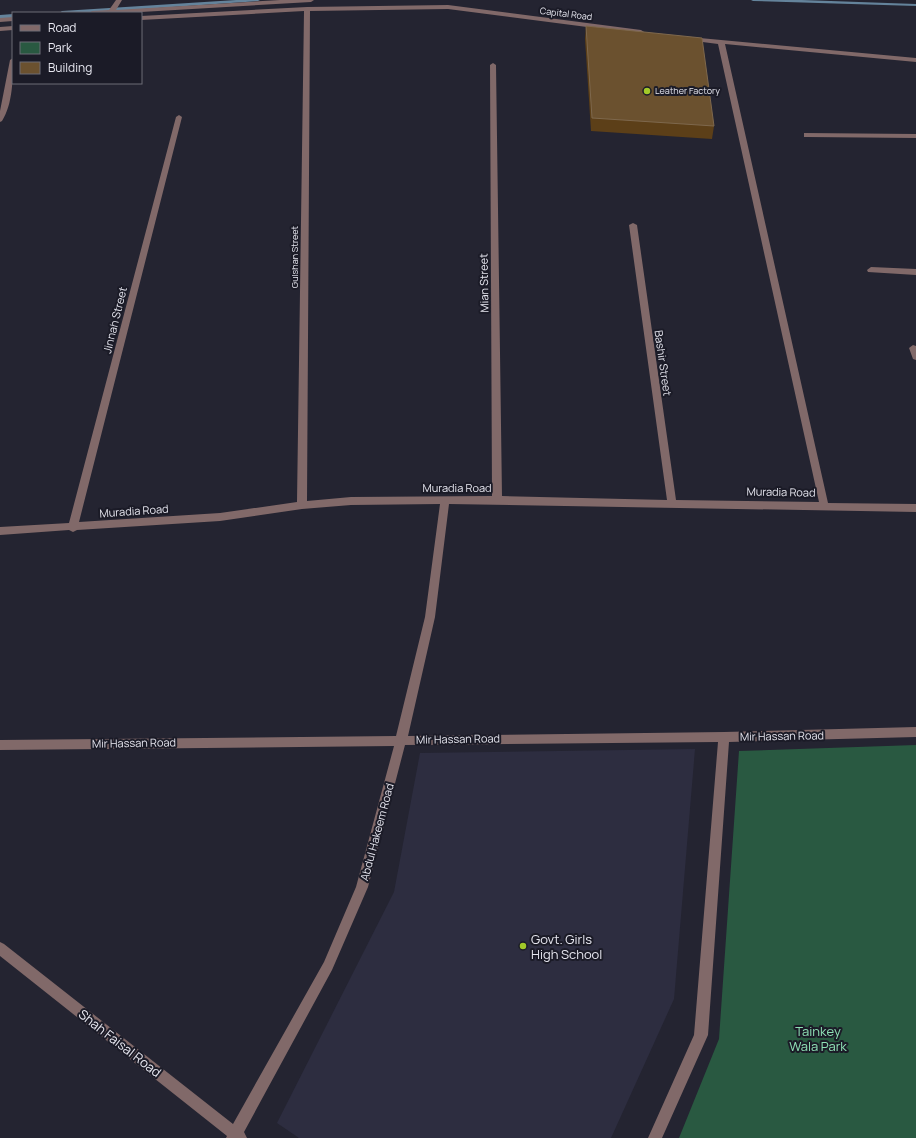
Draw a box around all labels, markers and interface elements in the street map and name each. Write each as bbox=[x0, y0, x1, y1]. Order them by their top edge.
street label: Capital Road bbox=[539, 4, 593, 23]
legend bbox=[12, 12, 142, 84]
text: Road bbox=[48, 19, 76, 36]
text: Park bbox=[48, 39, 73, 56]
text: Building bbox=[48, 59, 92, 76]
place label: Leather Factory bbox=[655, 84, 720, 97]
marker: Leather Factory bbox=[642, 86, 652, 96]
street label: Gulshan Street bbox=[288, 225, 301, 288]
street label: Mian Street bbox=[475, 253, 492, 313]
street label: Jinnah Street bbox=[99, 285, 130, 355]
street label: Bashir Street bbox=[651, 329, 676, 397]
street label: Muradia Road bbox=[422, 480, 492, 495]
street label: Muradia Road bbox=[746, 483, 816, 500]
street label: Muradia Road bbox=[99, 501, 169, 520]
street label: Mir Hassan Road bbox=[740, 727, 824, 744]
street label: Mir Hassan Road bbox=[416, 730, 500, 747]
street label: Mir Hassan Road bbox=[92, 734, 176, 751]
street label: Abdul Hakeem Road bbox=[356, 781, 397, 882]
place label: Govt. Girls High School bbox=[531, 930, 602, 963]
marker: Govt. Girls High School bbox=[518, 941, 528, 951]
street label: Shah Faisal Road bbox=[75, 1005, 165, 1081]
park label: Tainkey Wala Park bbox=[789, 1022, 847, 1055]

